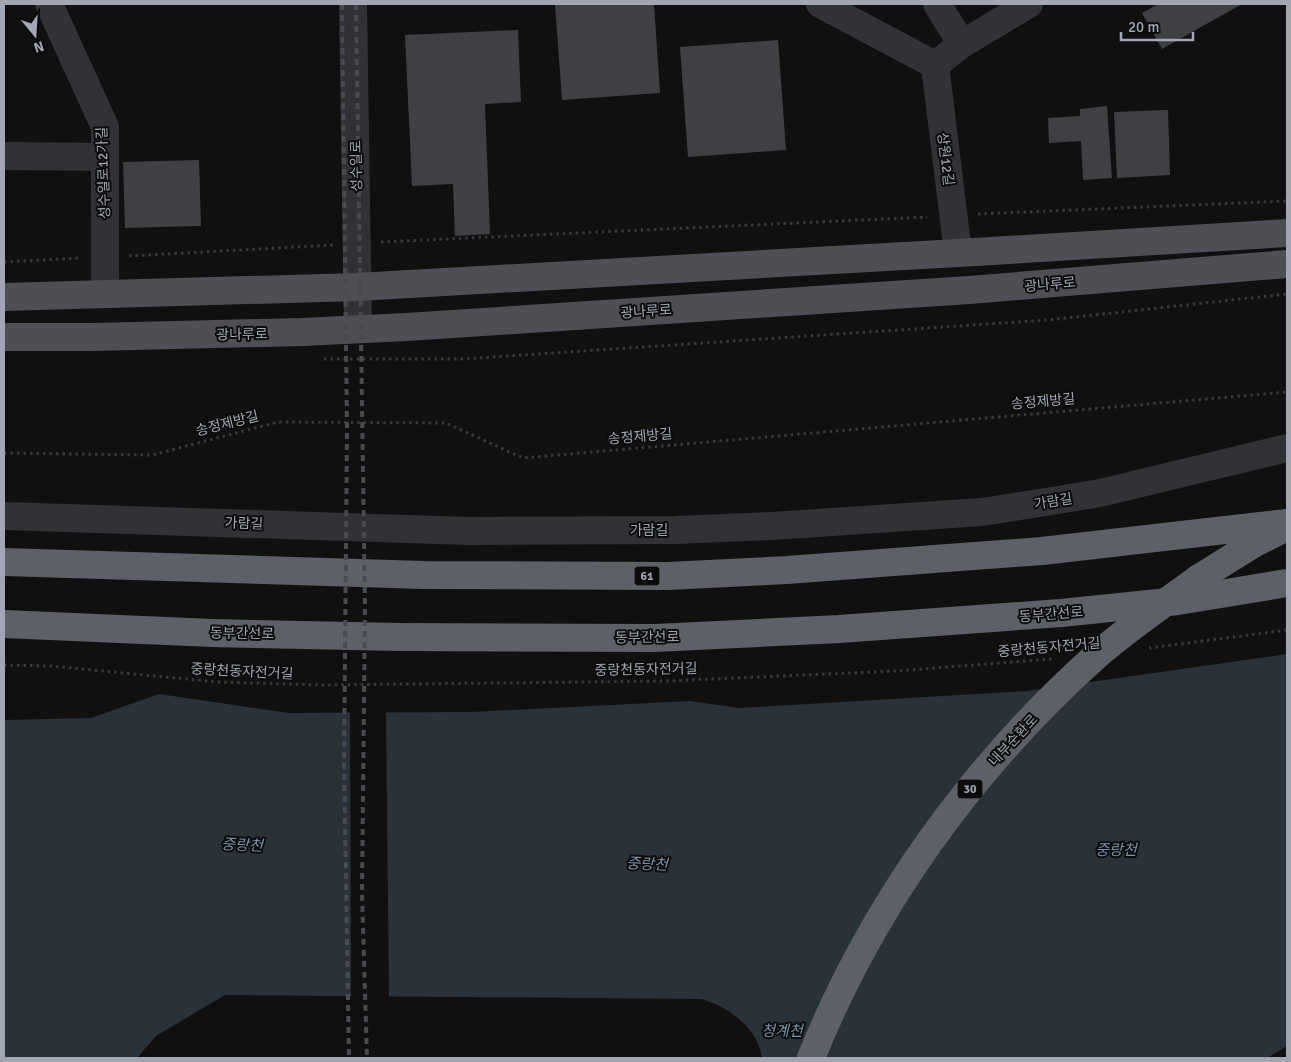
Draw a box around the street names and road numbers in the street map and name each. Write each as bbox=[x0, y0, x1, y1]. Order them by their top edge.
street label: 성수일로12가길 bbox=[93, 127, 114, 219]
street label: 상원12길 bbox=[934, 131, 957, 187]
street label: 성수일로 bbox=[348, 140, 365, 192]
street label: 광나루로 bbox=[1024, 274, 1077, 295]
street label: 광나루로 bbox=[620, 301, 672, 322]
street label: 광나루로 bbox=[216, 326, 268, 343]
street label: 송정제방길 bbox=[1010, 390, 1076, 413]
street label: 송정제방길 bbox=[194, 407, 260, 440]
street label: 송정제방길 bbox=[607, 425, 673, 448]
street label: 가람길 bbox=[1033, 490, 1073, 513]
street label: 가람길 bbox=[224, 514, 264, 533]
street label: 가람길 bbox=[630, 522, 668, 539]
road number: 61 bbox=[634, 566, 660, 586]
street label: 동부간선로 bbox=[1018, 603, 1084, 626]
street label: 동부간선로 bbox=[210, 624, 274, 643]
street label: 동부간선로 bbox=[615, 628, 679, 647]
street label: 중랑천동자전거길 bbox=[997, 635, 1101, 660]
street label: 중랑천동자전거길 bbox=[190, 660, 294, 683]
street label: 중랑천동자전거길 bbox=[594, 660, 698, 679]
street label: 내부순환로 bbox=[985, 711, 1042, 770]
road number: 30 bbox=[958, 780, 982, 799]

